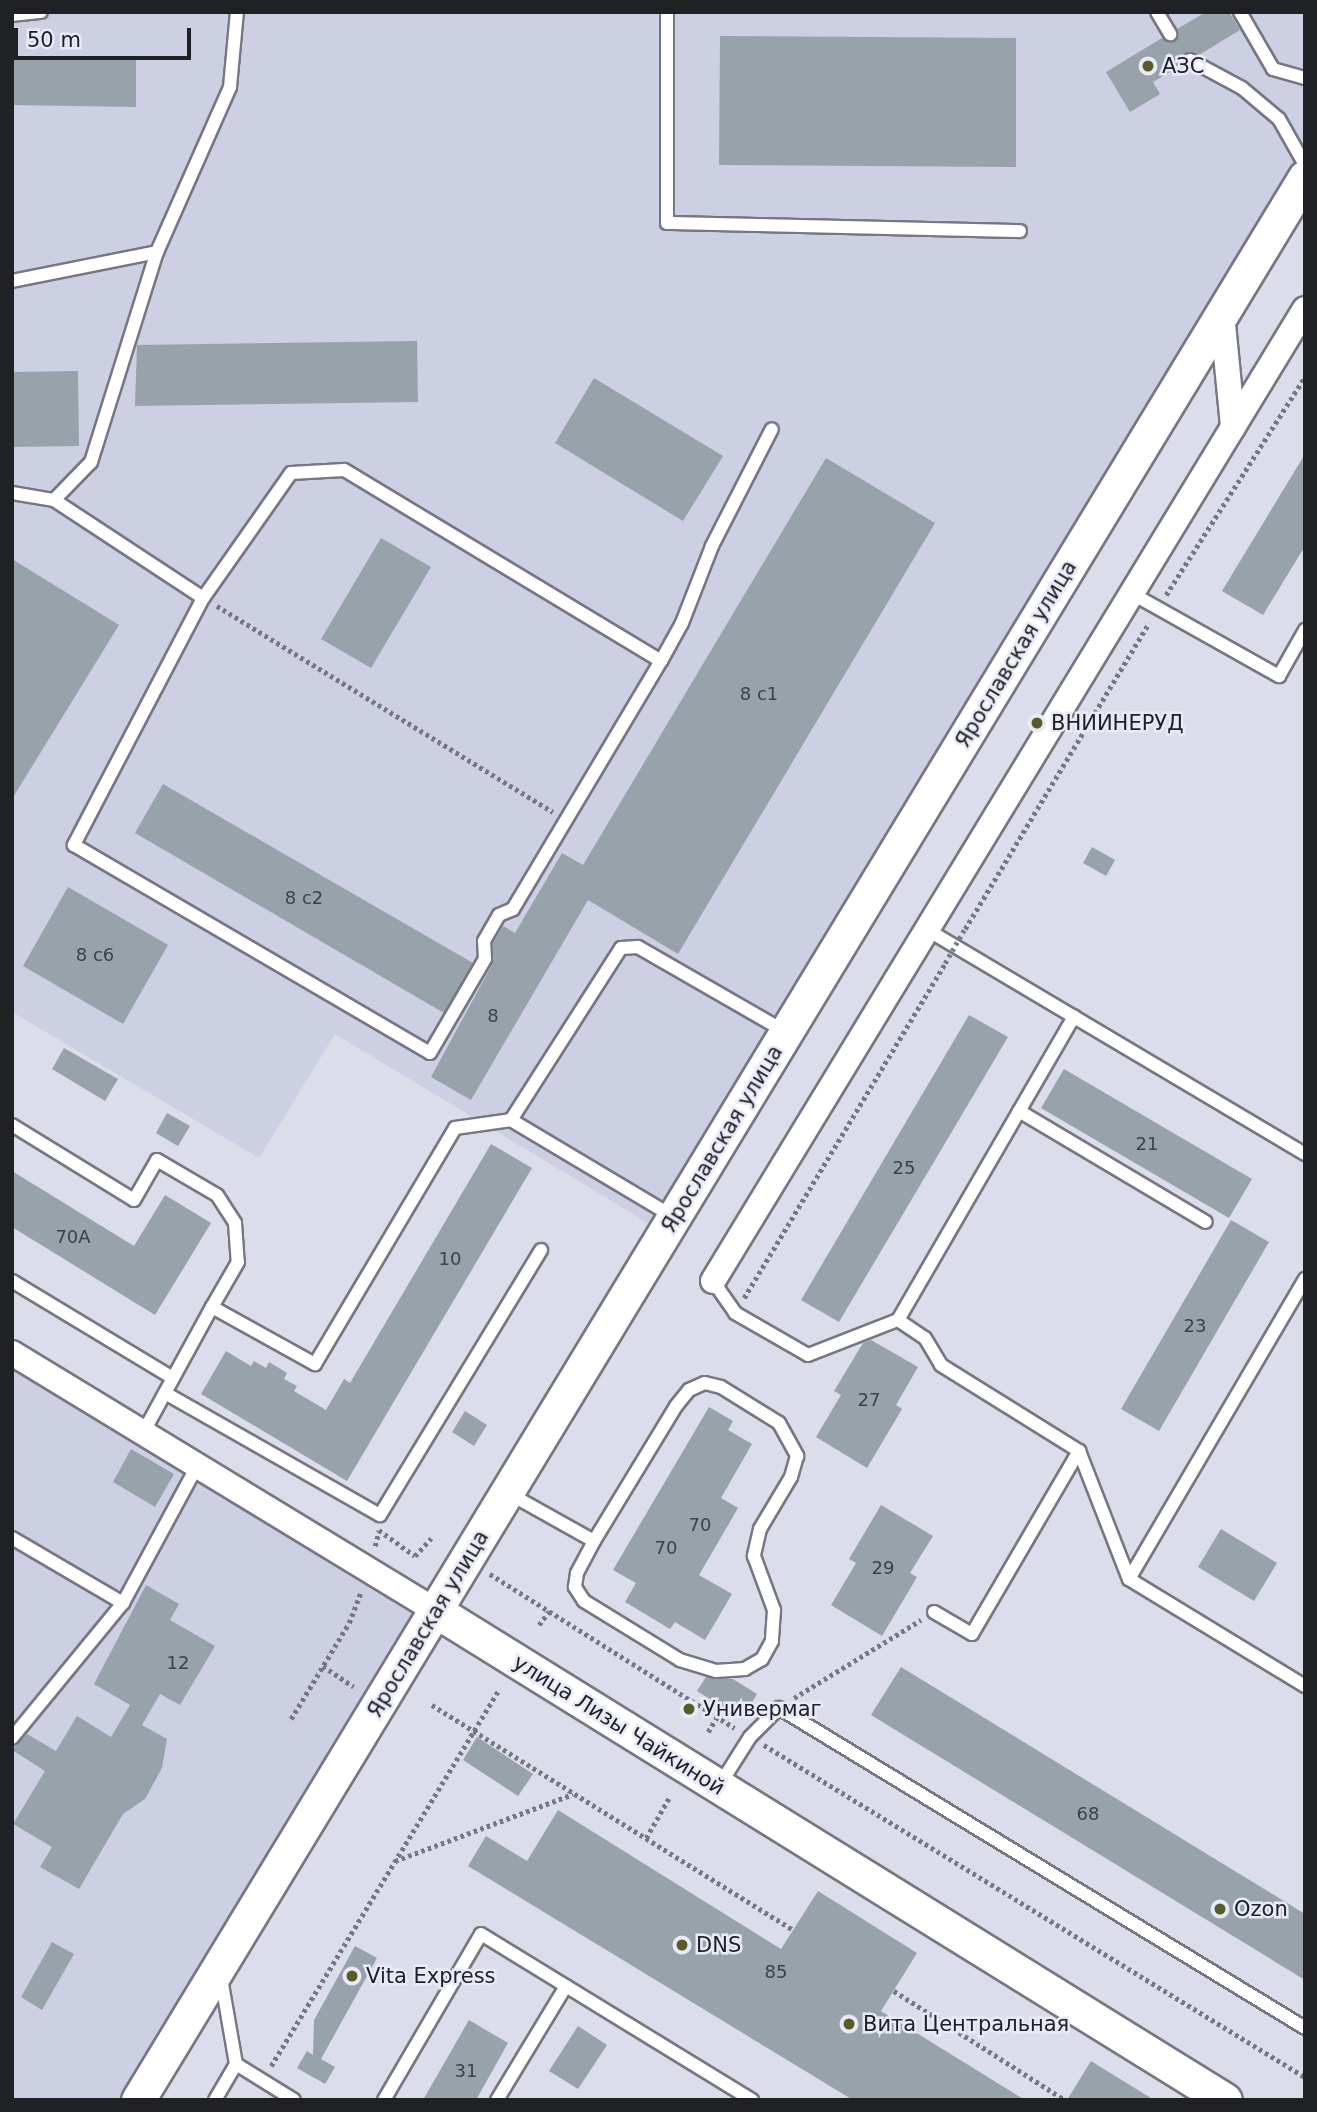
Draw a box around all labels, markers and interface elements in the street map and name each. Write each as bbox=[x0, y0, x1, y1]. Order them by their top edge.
scale bar bbox=[18, 14, 194, 58]
text: 50 m bbox=[27, 28, 81, 52]
place label: АЗС bbox=[1162, 53, 1204, 79]
marker: АЗС bbox=[1140, 58, 1156, 74]
street label: Ярославская улица bbox=[950, 556, 1082, 752]
house number: 8 с1 bbox=[740, 683, 778, 705]
place label: ВНИИНЕРУД bbox=[1051, 710, 1184, 736]
marker: ВНИИНЕРУД bbox=[1029, 715, 1045, 731]
house number: 8 с2 bbox=[285, 887, 323, 909]
house number: 8 с6 bbox=[76, 944, 114, 966]
house number: 8 bbox=[487, 1005, 499, 1027]
street label: Ярославская улица bbox=[656, 1041, 788, 1237]
house number: 21 bbox=[1136, 1133, 1158, 1155]
house number: 25 bbox=[893, 1157, 915, 1179]
house number: 70А bbox=[55, 1226, 91, 1248]
house number: 10 bbox=[439, 1248, 461, 1270]
house number: 23 bbox=[1184, 1315, 1206, 1337]
house number: 27 bbox=[858, 1389, 880, 1411]
house number: 70 bbox=[689, 1514, 711, 1536]
street label: Ярославская улица bbox=[362, 1526, 494, 1722]
house number: 70 bbox=[655, 1537, 677, 1559]
house number: 29 bbox=[872, 1557, 894, 1579]
street label: улица Лизы Чайкиной bbox=[509, 1649, 729, 1801]
house number: 12 bbox=[167, 1652, 189, 1674]
place label: Универмаг bbox=[703, 1696, 822, 1722]
marker: Универмаг bbox=[681, 1701, 697, 1717]
house number: 68 bbox=[1077, 1803, 1099, 1825]
place label: Ozon bbox=[1234, 1896, 1288, 1922]
marker: Ozon bbox=[1212, 1901, 1228, 1917]
place label: DNS bbox=[696, 1932, 741, 1958]
marker: DNS bbox=[674, 1937, 690, 1953]
house number: 85 bbox=[765, 1961, 787, 1983]
place label: Vita Express bbox=[366, 1963, 496, 1989]
marker: Vita Express bbox=[344, 1968, 360, 1984]
place label: Вита Центральная bbox=[863, 2011, 1069, 2037]
marker: Вита Центральная bbox=[841, 2016, 857, 2032]
house number: 31 bbox=[455, 2060, 477, 2082]

